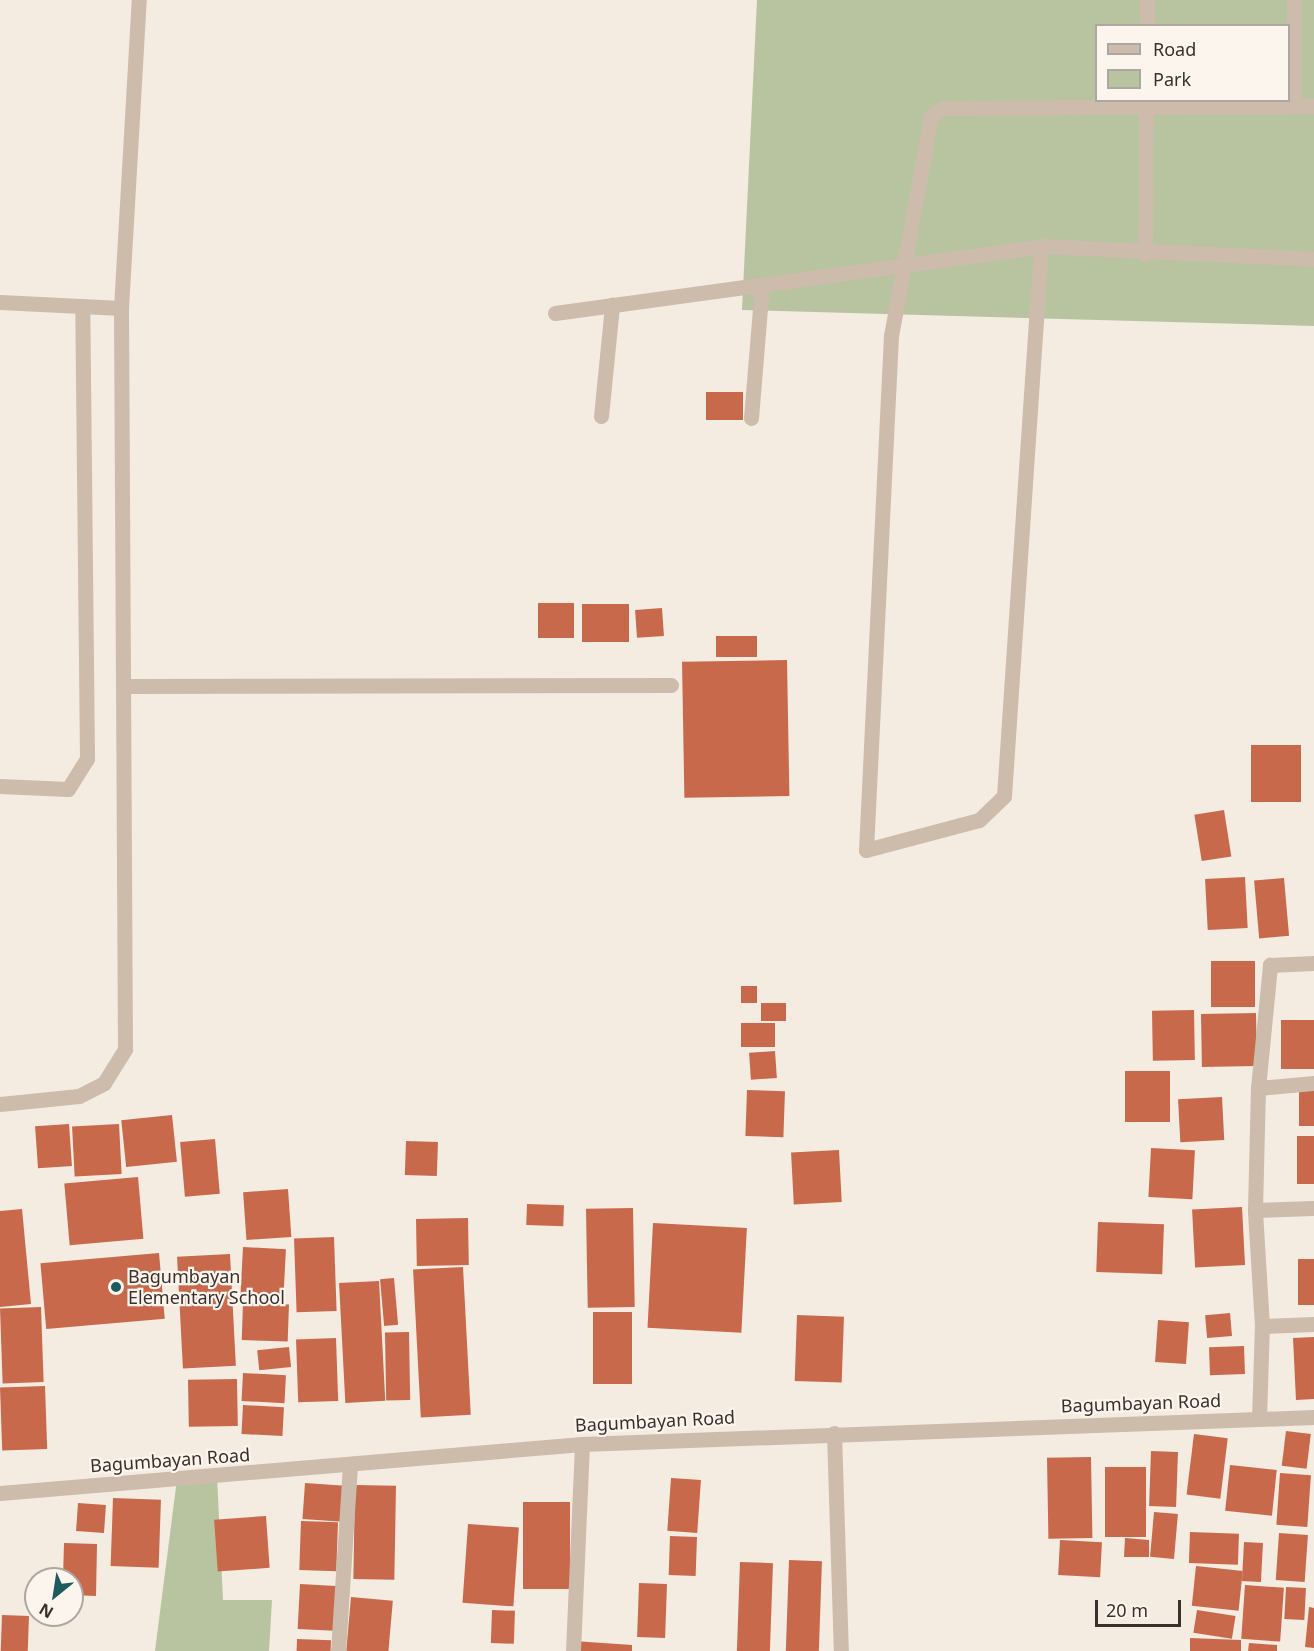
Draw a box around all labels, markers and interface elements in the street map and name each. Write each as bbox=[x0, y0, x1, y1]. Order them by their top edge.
legend bbox=[1095, 24, 1290, 102]
text: Road bbox=[1153, 37, 1196, 61]
text: Park bbox=[1153, 67, 1191, 91]
place label: Bagumbayan Elementary School bbox=[128, 1266, 285, 1308]
marker: Bagumbayan Elementary School bbox=[109, 1280, 123, 1294]
street label: Bagumbayan Road bbox=[1061, 1389, 1221, 1417]
street label: Bagumbayan Road bbox=[574, 1406, 736, 1436]
street label: Bagumbayan Road bbox=[89, 1444, 251, 1476]
north arrow bbox=[24, 1567, 84, 1627]
scale bar bbox=[1098, 1588, 1184, 1626]
text: N bbox=[35, 1598, 57, 1624]
text: 20 m bbox=[1106, 1598, 1148, 1622]

